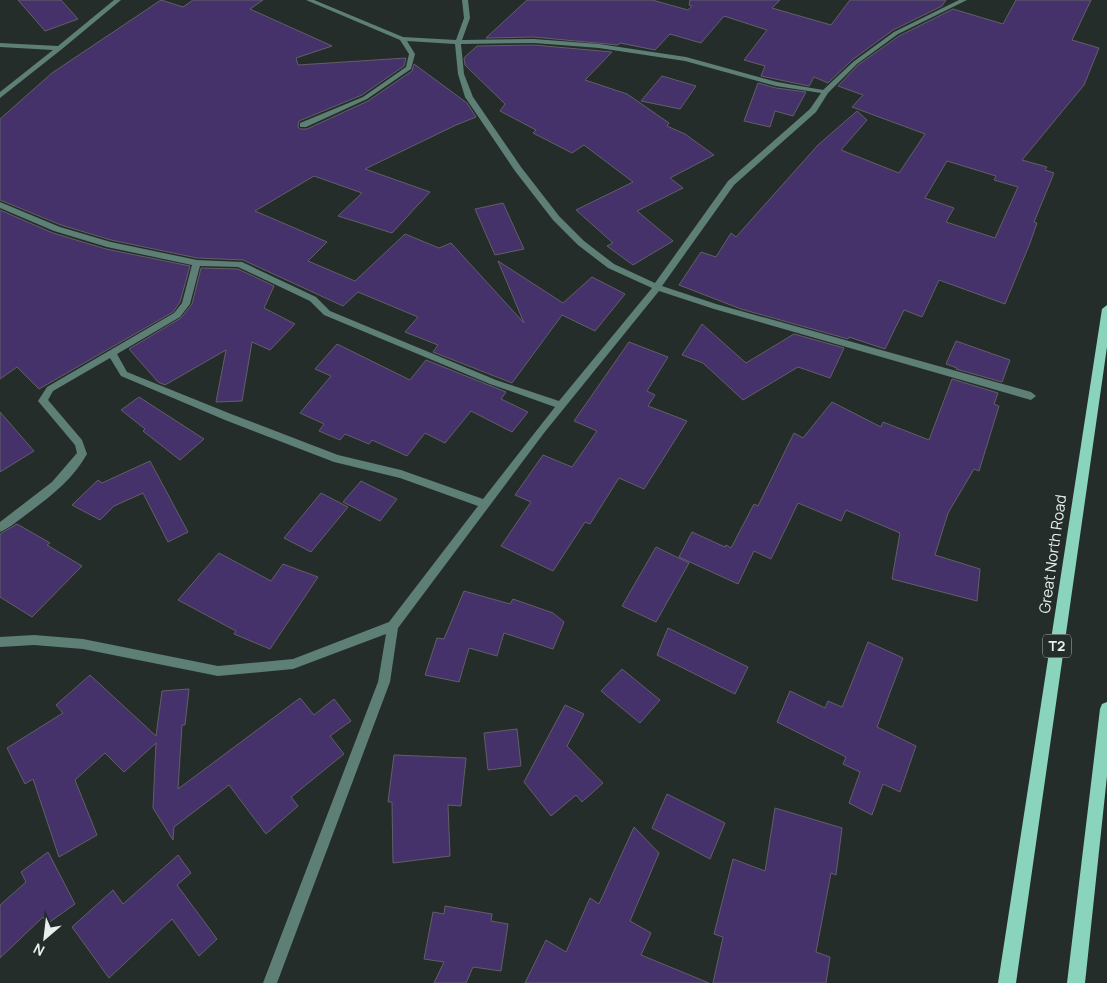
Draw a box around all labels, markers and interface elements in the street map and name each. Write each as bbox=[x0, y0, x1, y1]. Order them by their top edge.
street label: Great North Road bbox=[1034, 493, 1071, 615]
road number: T2 bbox=[1043, 634, 1071, 658]
north arrow bbox=[20, 913, 70, 963]
text: N bbox=[30, 939, 48, 961]

